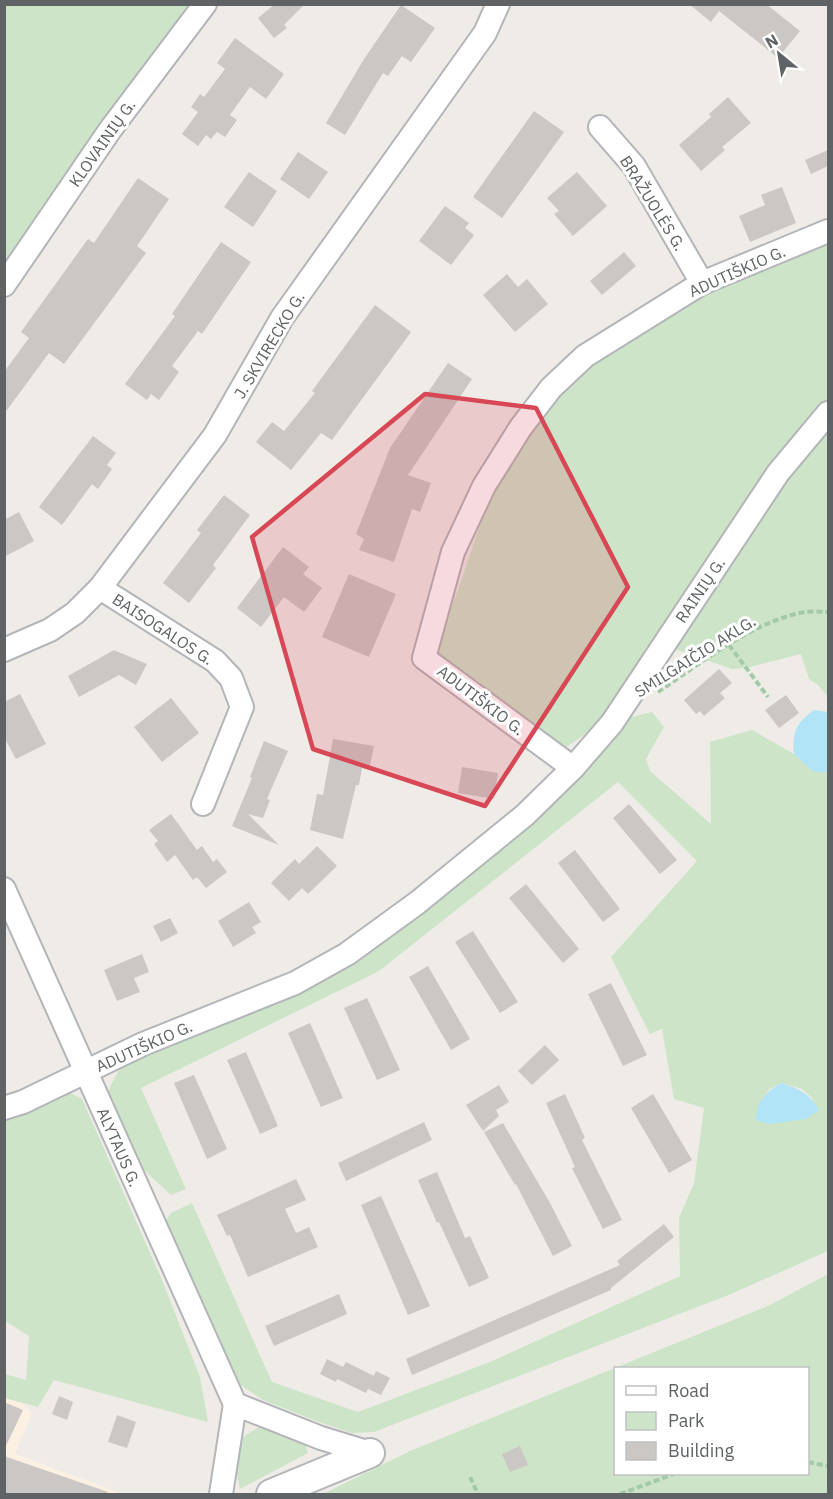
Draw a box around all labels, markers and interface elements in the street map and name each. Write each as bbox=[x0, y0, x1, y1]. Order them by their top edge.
north arrow bbox=[749, 24, 809, 84]
text: N bbox=[761, 29, 782, 53]
street label: KLOVAINIŲ G. bbox=[64, 95, 140, 191]
street label: BRAŽUOLĖS G. bbox=[616, 152, 690, 254]
street label: ADUTIŠKIO G. bbox=[685, 240, 788, 301]
street label: J. SKVIRECKO G. bbox=[229, 288, 309, 402]
street label: RAINIŲ G. bbox=[671, 553, 729, 627]
street label: BAISOGALOS G. bbox=[109, 589, 217, 669]
street label: SMILGAIČIO AKLG. bbox=[630, 610, 759, 701]
street label: ADUTIŠKIO G. bbox=[434, 660, 529, 739]
street label: ADUTIŠKIO G. bbox=[92, 1015, 195, 1076]
street label: ALYTAUS G. bbox=[93, 1104, 145, 1190]
legend bbox=[614, 1367, 809, 1475]
text: Road bbox=[668, 1379, 709, 1402]
text: Park bbox=[668, 1409, 705, 1432]
text: Building bbox=[668, 1439, 735, 1462]

